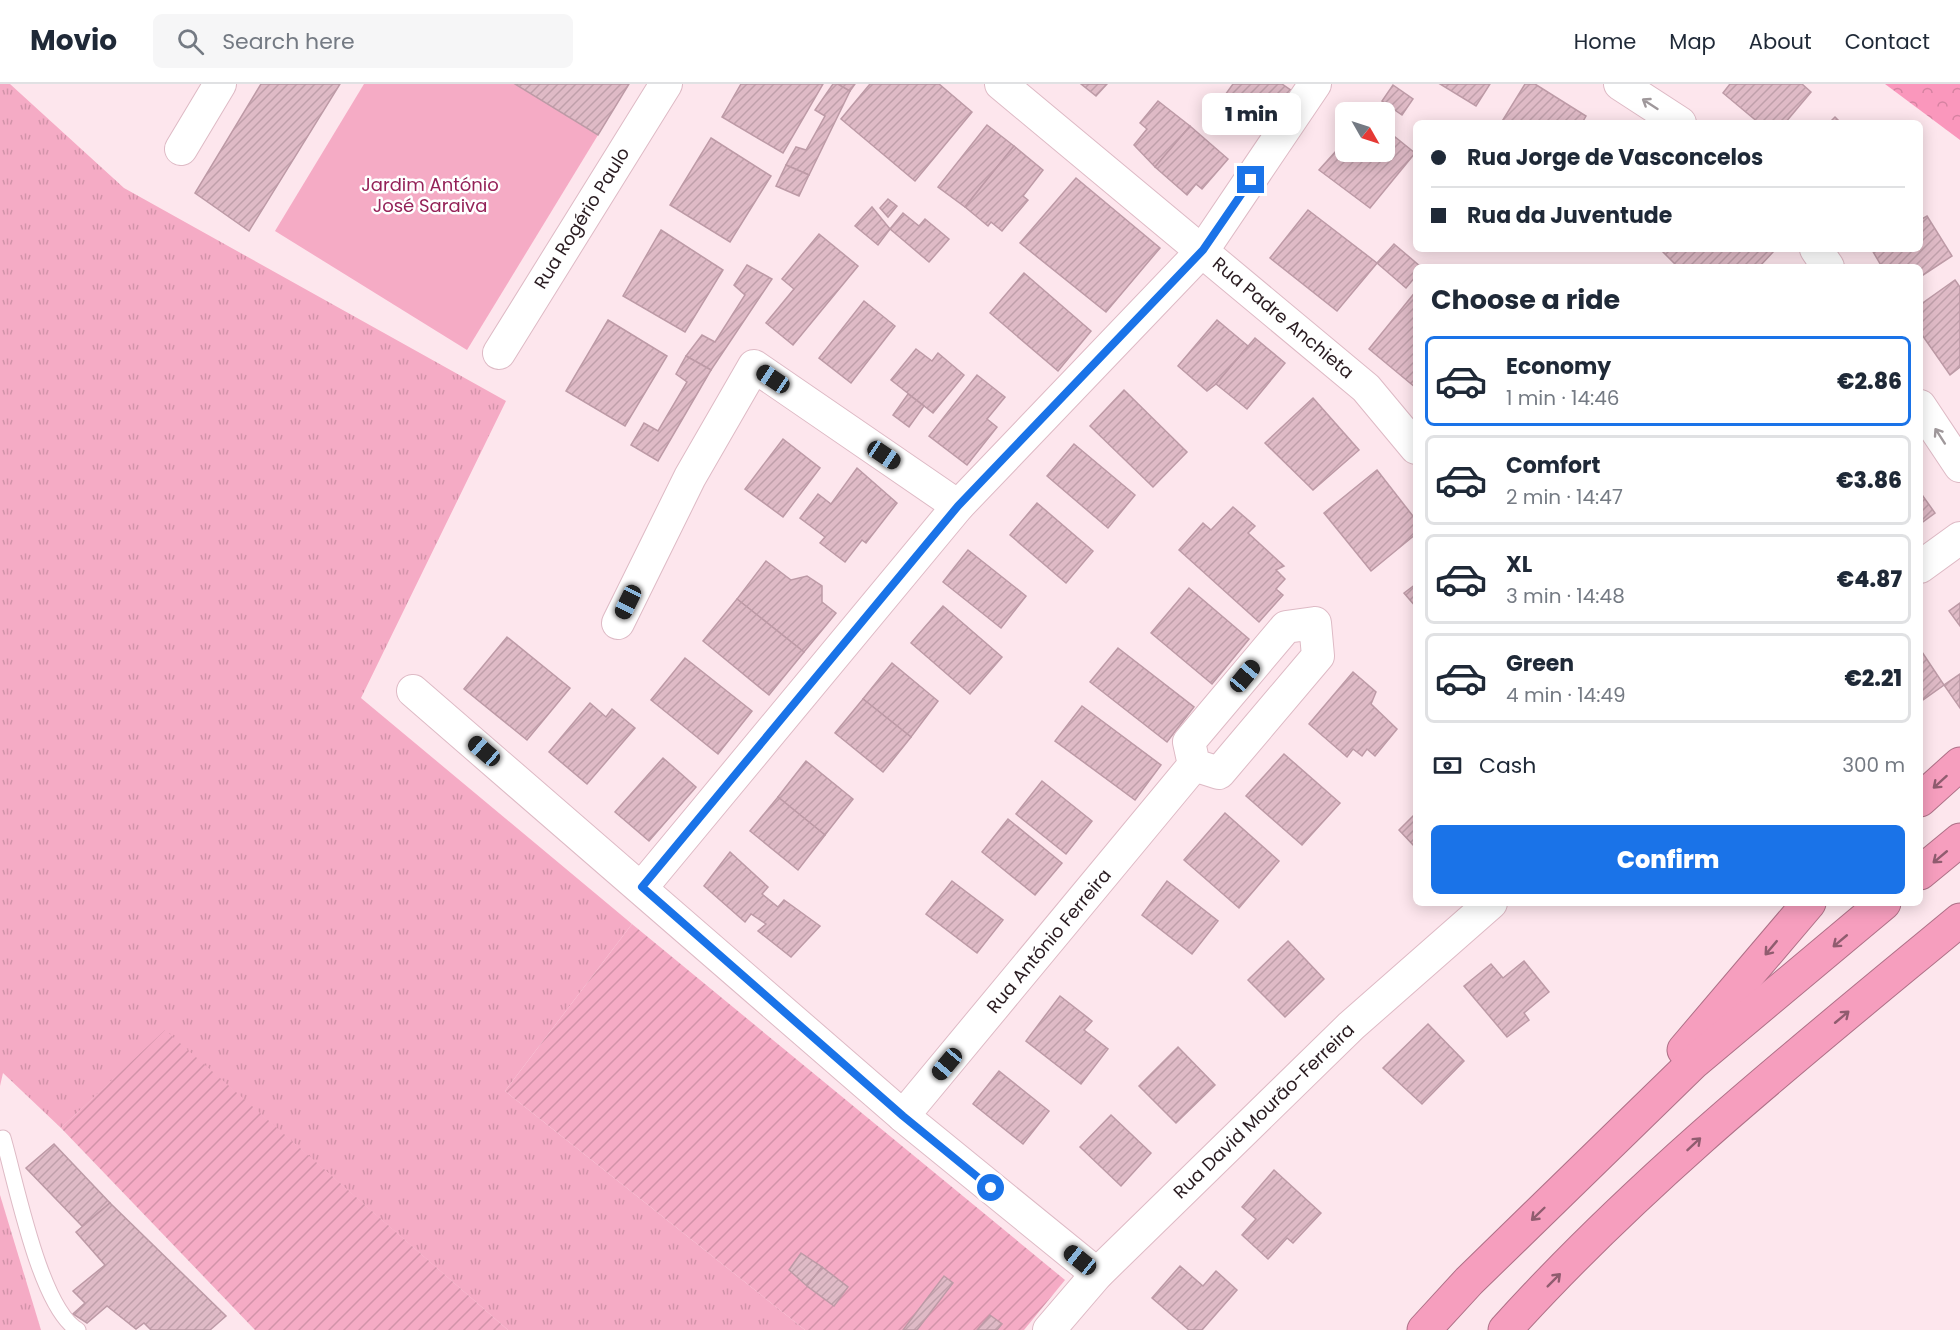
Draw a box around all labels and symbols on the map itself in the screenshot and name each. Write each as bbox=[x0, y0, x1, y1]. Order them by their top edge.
callout: 1 min bbox=[1202, 93, 1300, 135]
one-way arrow bbox=[1642, 97, 1659, 109]
north arrow bbox=[1335, 102, 1395, 162]
street label: Rua Rogério Paulo bbox=[528, 142, 635, 293]
route end bbox=[1237, 166, 1264, 193]
park label: Jardim António José Saraiva bbox=[361, 172, 499, 218]
street label: Rua Padre Anchieta bbox=[1207, 251, 1359, 384]
car bbox=[753, 361, 793, 397]
one-way arrow bbox=[1934, 428, 1946, 445]
car bbox=[864, 437, 904, 473]
car bbox=[612, 582, 644, 622]
car bbox=[1227, 656, 1263, 696]
car bbox=[465, 732, 503, 770]
one-way arrow bbox=[1933, 775, 1948, 789]
one-way arrow bbox=[1932, 850, 1948, 863]
street label: Rua António Ferreira bbox=[981, 863, 1117, 1018]
one-way arrow bbox=[1832, 934, 1848, 947]
one-way arrow bbox=[1764, 940, 1778, 955]
one-way arrow bbox=[1834, 1011, 1850, 1024]
street label: Rua David Mourão-Ferreira bbox=[1168, 1017, 1360, 1204]
car bbox=[929, 1044, 965, 1084]
one-way arrow bbox=[1686, 1137, 1701, 1151]
route start bbox=[977, 1174, 1004, 1201]
one-way arrow bbox=[1531, 1206, 1546, 1221]
car bbox=[1060, 1242, 1100, 1278]
one-way arrow bbox=[1546, 1273, 1561, 1288]

